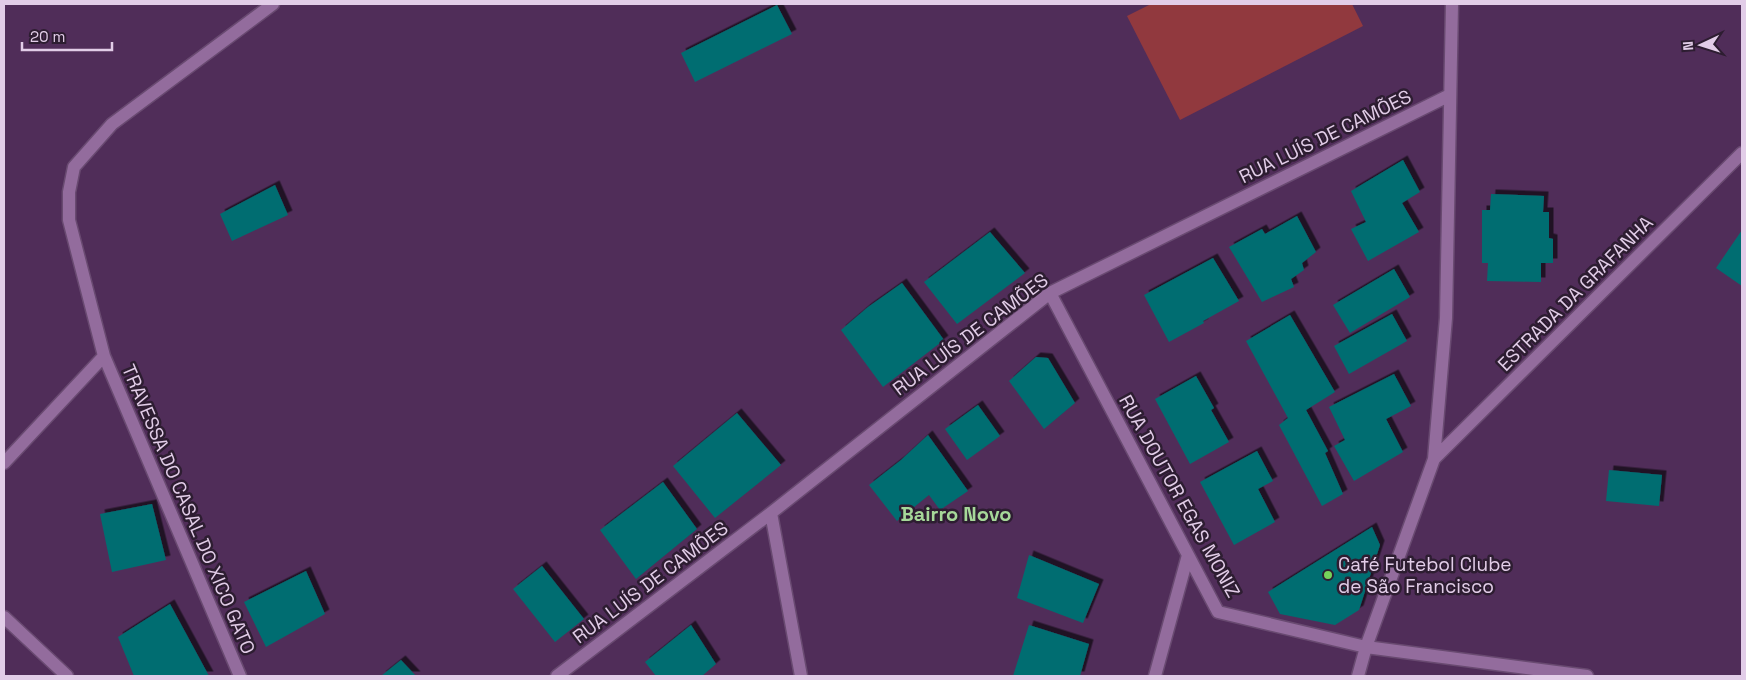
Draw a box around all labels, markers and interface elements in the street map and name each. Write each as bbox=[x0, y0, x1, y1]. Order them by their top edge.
scale bar bbox=[22, 20, 112, 52]
north arrow bbox=[1676, 20, 1726, 70]
text: 20 m bbox=[30, 27, 65, 46]
text: N bbox=[1679, 41, 1697, 51]
street label: RUA LUÍS DE CAMÕES bbox=[1235, 84, 1415, 189]
street label: ESTRADA DA GRAFANHA bbox=[1492, 210, 1658, 376]
street label: RUA LUÍS DE CAMÕES bbox=[887, 268, 1053, 401]
street label: TRAVESSA DO CASAL DO XICO GATO bbox=[116, 361, 261, 658]
street label: RUA DOUTOR EGAS MONIZ bbox=[1113, 390, 1246, 602]
district label: Bairro Novo bbox=[900, 501, 1012, 527]
street label: RUA LUÍS DE CAMÕES bbox=[567, 516, 733, 649]
place label: Café Futebol Clube de São Francisco bbox=[1338, 552, 1512, 599]
marker: Café Futebol Clube de São Francisco bbox=[1322, 569, 1334, 581]

